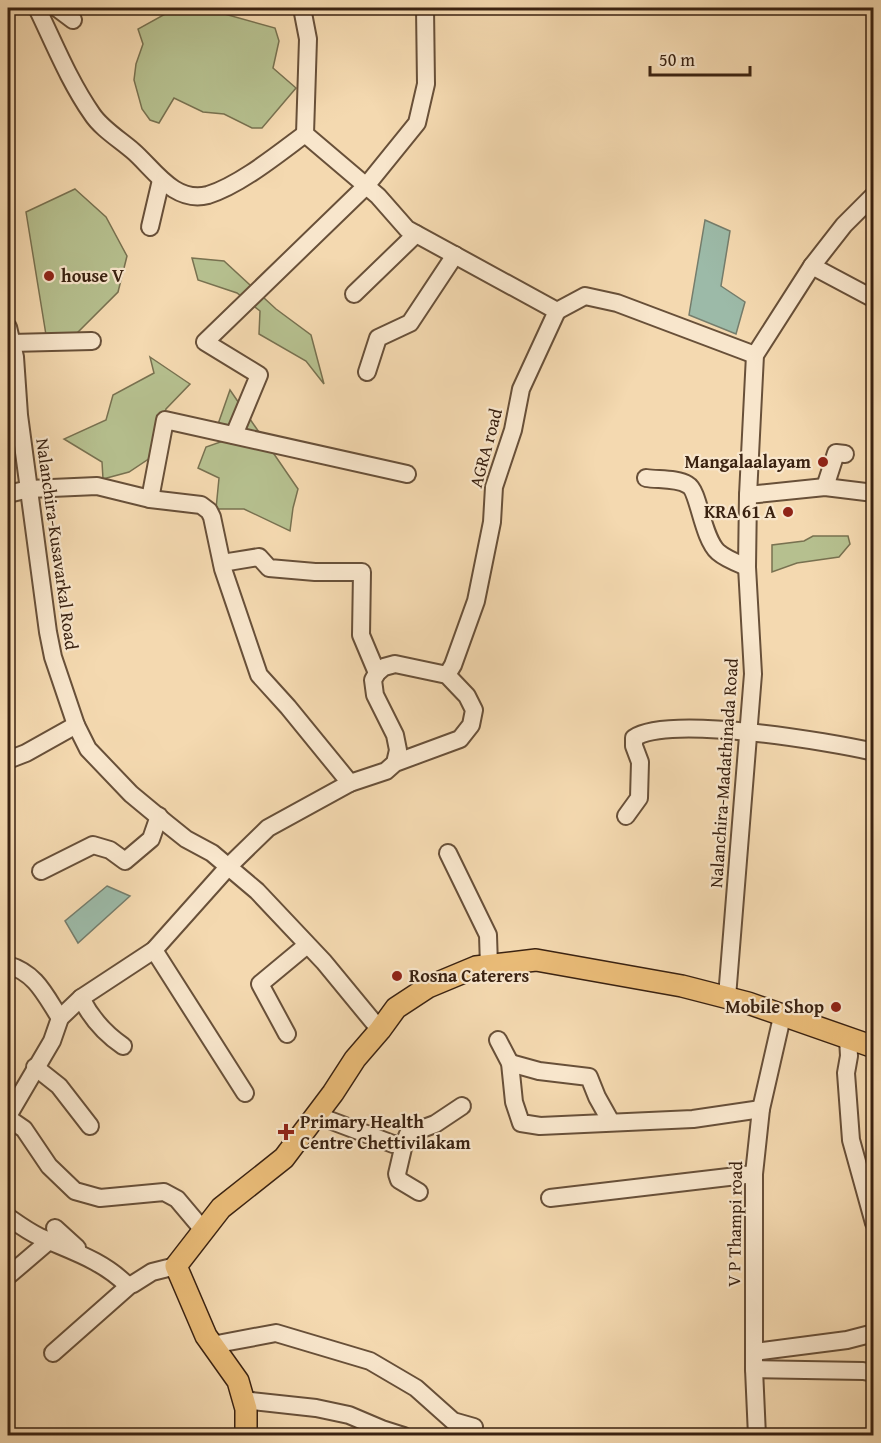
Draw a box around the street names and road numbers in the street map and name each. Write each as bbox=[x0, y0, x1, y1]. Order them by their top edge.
street label: AGRA road bbox=[462, 405, 509, 490]
street label: Nalanchira-Kusavarkal Road bbox=[29, 436, 86, 652]
street label: Nalanchira-Madathinada Road bbox=[702, 657, 745, 889]
street label: V P Thampi road bbox=[720, 1160, 749, 1287]

